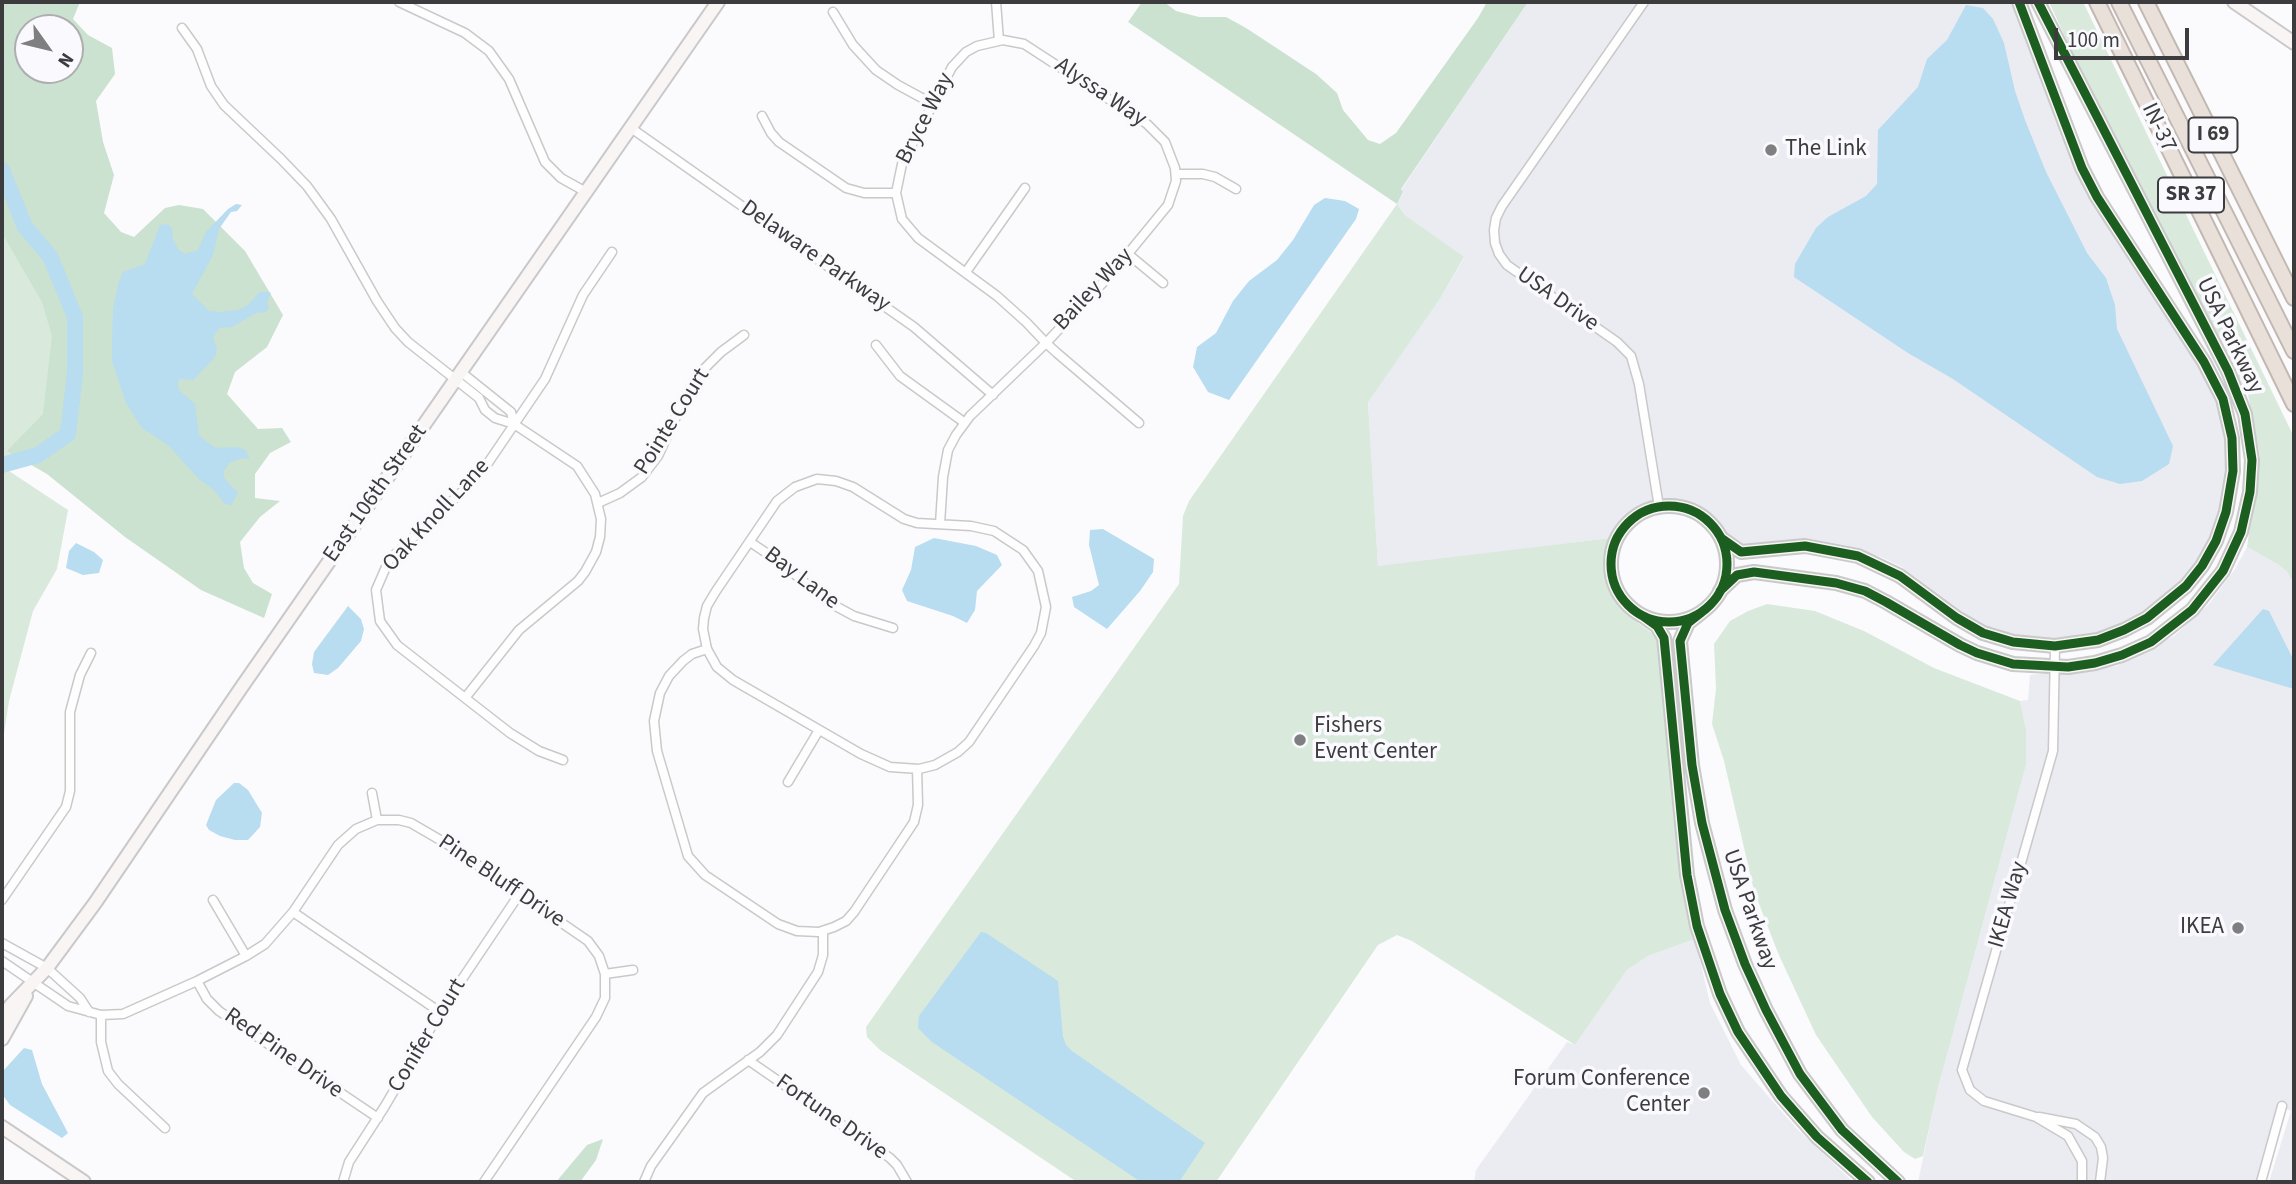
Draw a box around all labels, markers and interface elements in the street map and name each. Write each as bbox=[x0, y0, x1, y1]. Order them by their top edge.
north arrow bbox=[14, 14, 84, 84]
scale bar bbox=[2058, 14, 2193, 58]
text: 100 m bbox=[2067, 25, 2120, 55]
text: N bbox=[50, 47, 80, 73]
street label: Alyssa Way bbox=[1049, 52, 1151, 134]
street label: Bryce Way bbox=[891, 69, 961, 169]
street label: IN-37 bbox=[2134, 99, 2182, 157]
road number: I 69 bbox=[2188, 118, 2238, 152]
place label: The Link bbox=[1785, 136, 1867, 164]
marker: The Link bbox=[1763, 142, 1779, 158]
road number: SR 37 bbox=[2158, 178, 2224, 212]
street label: Delaware Parkway bbox=[735, 195, 895, 319]
street label: Bailey Way bbox=[1049, 243, 1139, 337]
street label: USA Drive bbox=[1511, 262, 1603, 338]
street label: USA Parkway bbox=[2189, 274, 2269, 398]
street label: Pointe Court bbox=[629, 364, 717, 480]
street label: East 106th Street bbox=[318, 420, 434, 568]
street label: Oak Knoll Lane bbox=[378, 454, 496, 578]
street label: Bay Lane bbox=[758, 542, 844, 616]
place label: Fishers Event Center bbox=[1314, 713, 1437, 767]
marker: Fishers Event Center bbox=[1292, 732, 1308, 748]
street label: Pine Bluff Drive bbox=[432, 829, 570, 935]
street label: USA Parkway bbox=[1716, 846, 1782, 974]
street label: IKEA Way bbox=[1984, 859, 2034, 951]
place label: IKEA bbox=[2180, 914, 2224, 942]
marker: IKEA bbox=[2230, 920, 2246, 936]
street label: Conifer Court bbox=[383, 974, 473, 1098]
street label: Red Pine Drive bbox=[218, 1003, 348, 1105]
place label: Forum Conference Center bbox=[1513, 1066, 1690, 1120]
street label: Fortune Drive bbox=[770, 1069, 892, 1167]
marker: Forum Conference Center bbox=[1696, 1085, 1712, 1101]

